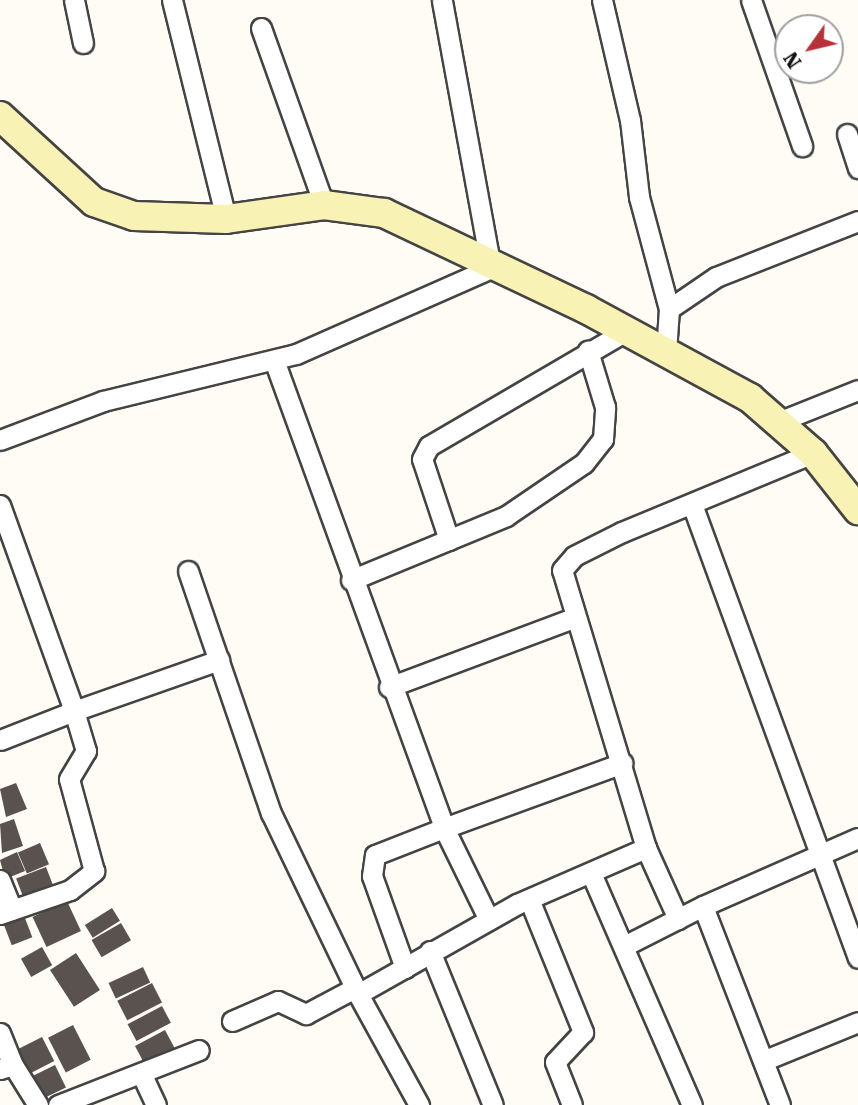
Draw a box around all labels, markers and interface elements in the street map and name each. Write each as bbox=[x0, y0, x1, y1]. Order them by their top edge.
north arrow bbox=[774, 14, 844, 84]
text: N bbox=[779, 47, 806, 72]

